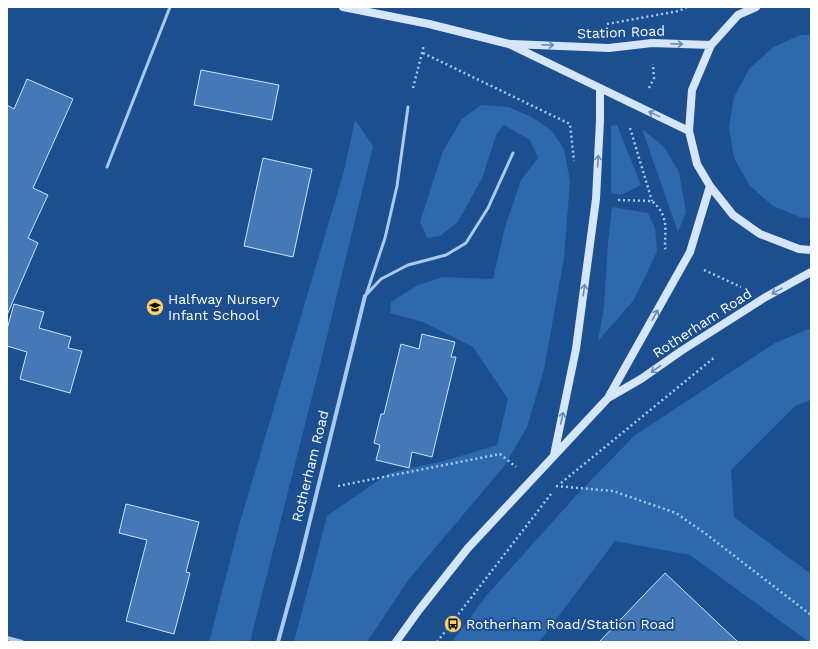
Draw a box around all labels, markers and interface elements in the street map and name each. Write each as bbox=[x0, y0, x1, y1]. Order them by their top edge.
street label: Station Road bbox=[577, 22, 665, 42]
one-way arrow bbox=[670, 40, 683, 48]
one-way arrow bbox=[541, 42, 554, 49]
one-way arrow bbox=[648, 110, 660, 117]
one-way arrow bbox=[595, 155, 602, 168]
one-way arrow bbox=[580, 284, 588, 297]
street label: Rotherham Road bbox=[650, 285, 754, 361]
one-way arrow bbox=[771, 287, 783, 295]
place label: Halfway Nursery Infant School bbox=[168, 291, 280, 323]
school or university icon: Halfway Nursery Infant School bbox=[145, 297, 165, 317]
one-way arrow bbox=[651, 309, 659, 321]
one-way arrow bbox=[651, 365, 662, 373]
street label: Rotherham Road bbox=[288, 408, 332, 524]
one-way arrow bbox=[558, 412, 566, 425]
bus stop icon: Rotherham Road/Station Road bbox=[443, 614, 463, 634]
place label: Rotherham Road/Station Road bbox=[466, 616, 675, 632]

